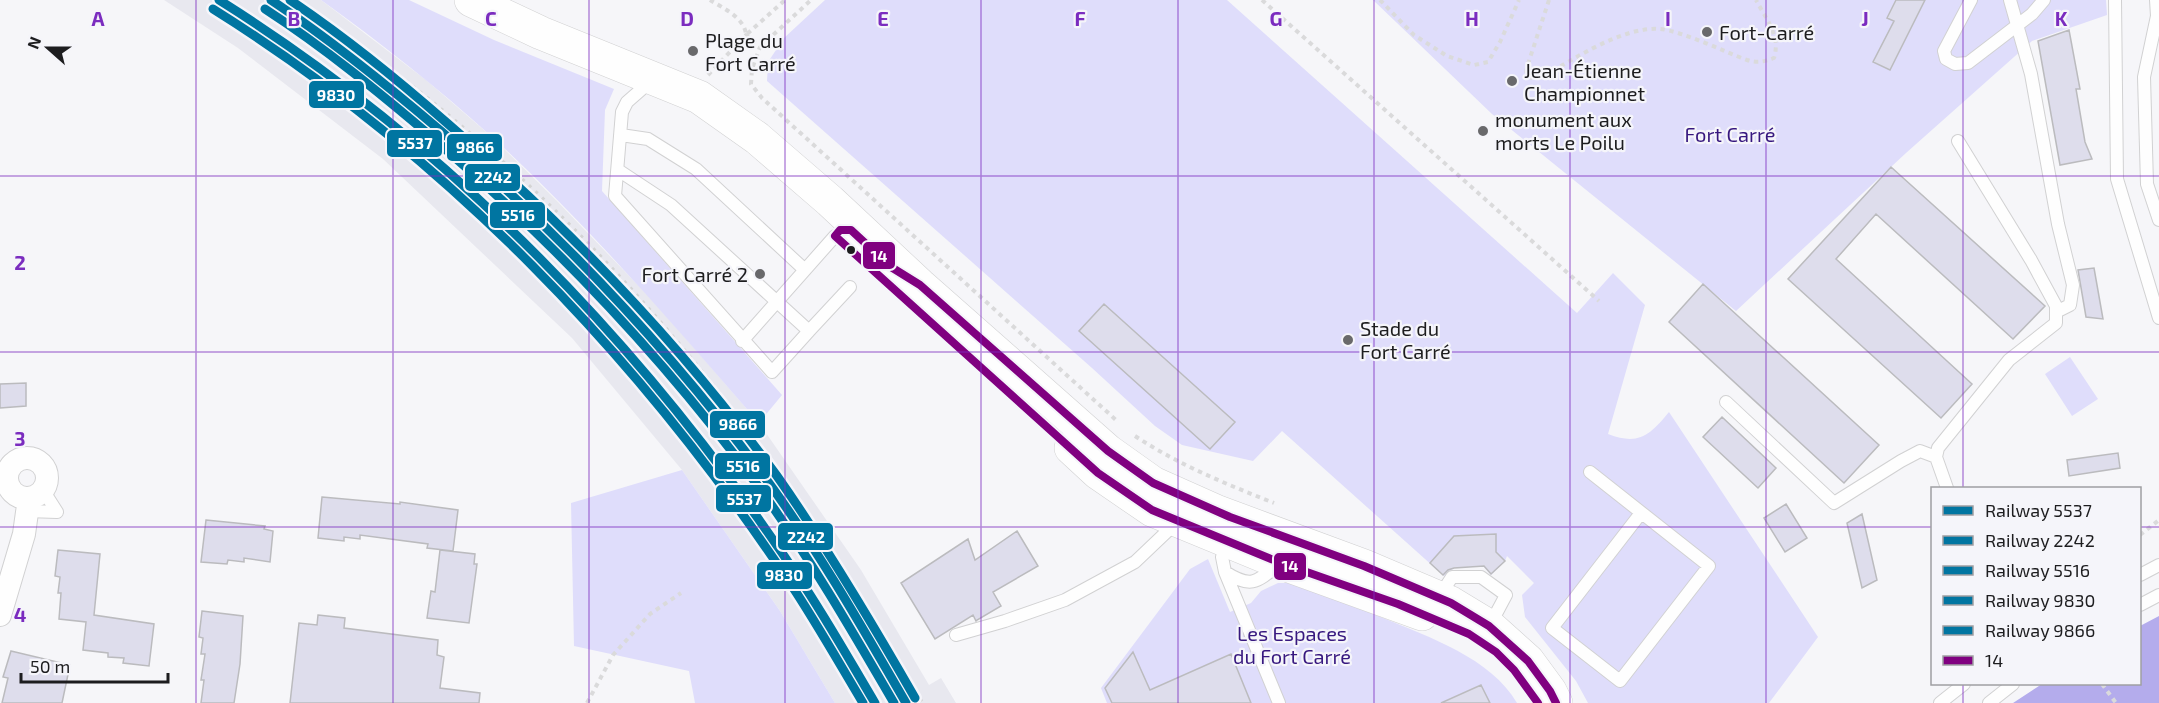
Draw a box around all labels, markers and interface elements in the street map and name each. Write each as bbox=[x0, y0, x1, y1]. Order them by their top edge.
text: A bbox=[91, 6, 105, 30]
text: B bbox=[288, 6, 300, 30]
text: C bbox=[485, 6, 497, 30]
text: D bbox=[680, 6, 694, 30]
text: E bbox=[877, 6, 889, 30]
text: F bbox=[1074, 6, 1086, 30]
text: G bbox=[1270, 6, 1282, 30]
text: H bbox=[1465, 6, 1479, 30]
text: I bbox=[1665, 6, 1671, 30]
text: J bbox=[1861, 6, 1869, 30]
text: K bbox=[2055, 6, 2068, 30]
north arrow bbox=[18, 18, 78, 78]
place label: Fort-Carré bbox=[1719, 20, 1814, 44]
marker: Fort-Carré bbox=[1700, 25, 1714, 39]
place label: Plage du Fort Carré bbox=[705, 28, 796, 75]
text: N bbox=[23, 34, 44, 51]
marker: Plage du Fort Carré bbox=[686, 44, 700, 58]
place label: Jean-Étienne Championnet bbox=[1524, 58, 1645, 105]
marker: Jean-Étienne Championnet bbox=[1505, 74, 1519, 88]
line badge: 9830 bbox=[308, 80, 365, 109]
text: 9830 bbox=[317, 85, 355, 104]
place label: monument aux morts Le Poilu bbox=[1495, 107, 1632, 154]
park label: Fort Carré bbox=[1685, 122, 1775, 146]
marker: monument aux morts Le Poilu bbox=[1476, 124, 1490, 138]
line badge: 5537 bbox=[386, 129, 443, 158]
text: 5537 bbox=[397, 133, 433, 152]
line badge: 9866 bbox=[446, 133, 503, 162]
text: 9866 bbox=[456, 137, 494, 156]
line badge: 2242 bbox=[464, 163, 521, 192]
text: 2242 bbox=[474, 167, 512, 186]
line badge: 5516 bbox=[489, 201, 546, 229]
text: 5516 bbox=[501, 205, 535, 224]
line badge: 14 bbox=[862, 241, 896, 270]
unlabelled marker bbox=[845, 244, 857, 256]
text: 14 bbox=[870, 246, 888, 265]
text: 2 bbox=[14, 250, 26, 274]
place label: Fort Carré 2 bbox=[641, 262, 748, 286]
marker: Fort Carré 2 bbox=[753, 267, 767, 281]
place label: Stade du Fort Carré bbox=[1360, 316, 1451, 363]
marker: Stade du Fort Carré bbox=[1341, 333, 1355, 347]
line badge: 9866 bbox=[709, 410, 766, 439]
text: 9866 bbox=[719, 414, 757, 433]
text: 3 bbox=[14, 426, 26, 450]
line badge: 5516 bbox=[714, 452, 771, 480]
text: 5516 bbox=[726, 456, 760, 475]
line badge: 5537 bbox=[715, 484, 772, 513]
legend bbox=[1931, 487, 2141, 685]
text: 5537 bbox=[726, 489, 762, 508]
text: Railway 5537 bbox=[1985, 499, 2092, 521]
line badge: 2242 bbox=[777, 522, 834, 551]
text: 2242 bbox=[787, 527, 825, 546]
text: Railway 2242 bbox=[1985, 529, 2095, 551]
line badge: 14 bbox=[1273, 552, 1307, 581]
text: 14 bbox=[1281, 556, 1299, 575]
text: Railway 5516 bbox=[1985, 559, 2090, 581]
line badge: 9830 bbox=[756, 561, 813, 590]
text: 9830 bbox=[765, 565, 803, 584]
text: Railway 9830 bbox=[1985, 589, 2095, 611]
text: 4 bbox=[14, 602, 27, 626]
text: Railway 9866 bbox=[1985, 619, 2095, 641]
park label: Les Espaces du Fort Carré bbox=[1233, 621, 1351, 668]
scale bar bbox=[21, 646, 168, 684]
text: 14 bbox=[1985, 649, 2003, 671]
text: 50 m bbox=[30, 655, 70, 677]

